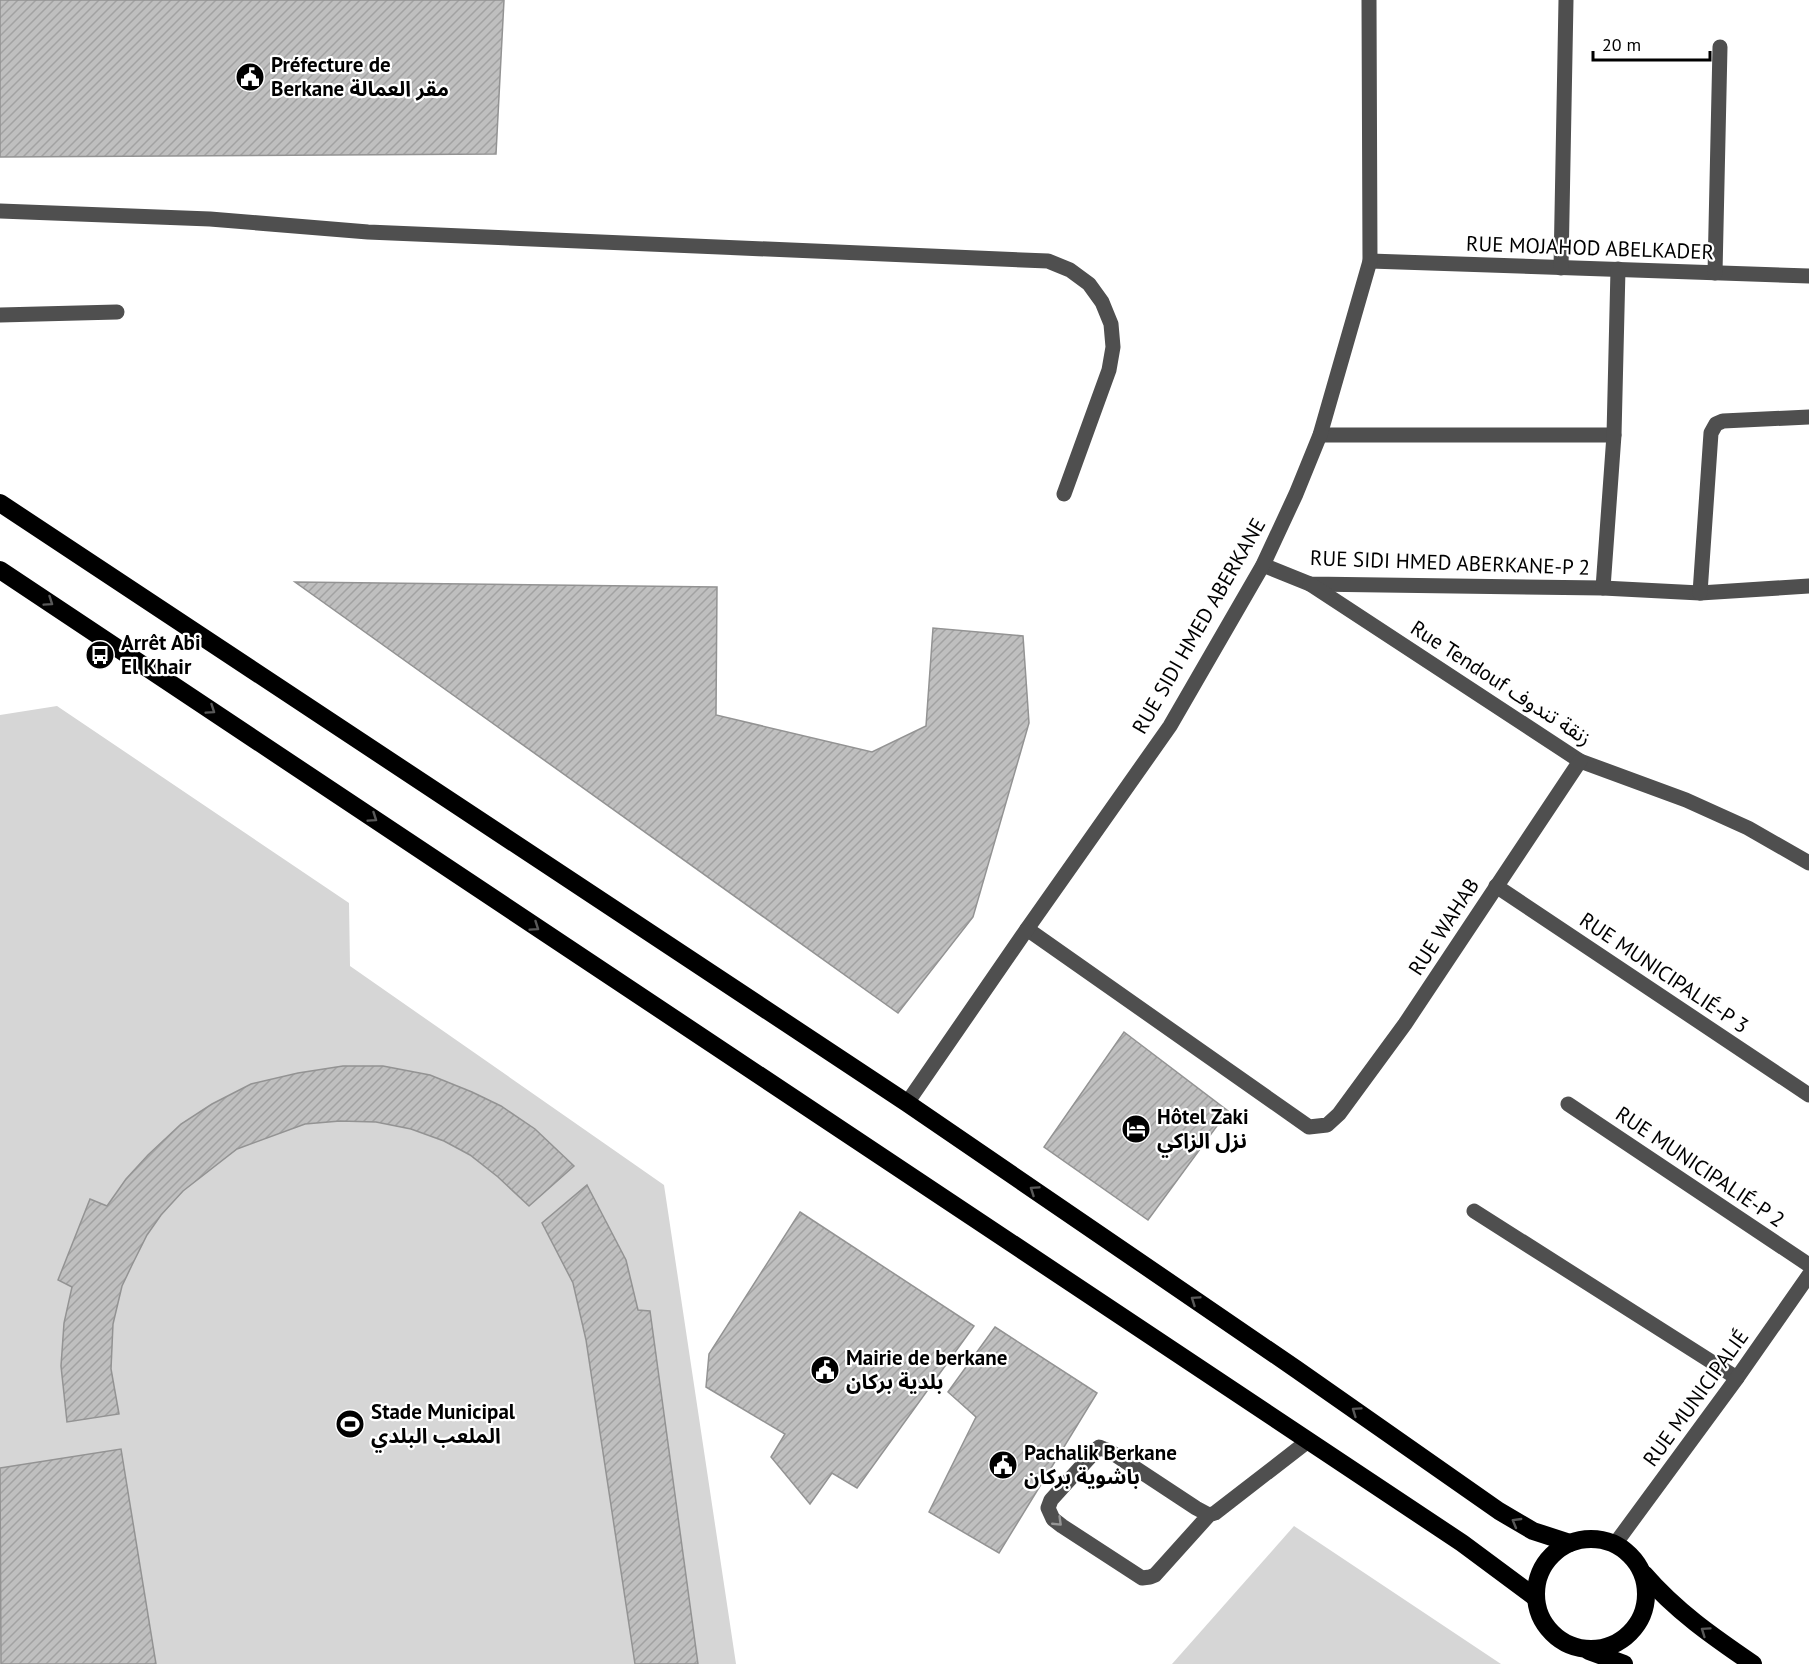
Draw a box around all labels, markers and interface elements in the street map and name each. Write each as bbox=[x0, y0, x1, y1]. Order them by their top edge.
scale bar bbox=[1593, 24, 1710, 62]
text: 20 m bbox=[1602, 33, 1641, 56]
place label: Préfecture de Berkane مقر العمالة bbox=[271, 51, 449, 102]
public building icon: Préfecture de Berkane مقر العمالة bbox=[234, 61, 266, 93]
street label: RUE MOJAHOD ABELKADER bbox=[1466, 230, 1715, 265]
street label: RUE SIDI HMED ABERKANE bbox=[1126, 513, 1271, 738]
street label: RUE SIDI HMED ABERKANE-P 2 bbox=[1310, 544, 1590, 581]
one-way arrow bbox=[42, 595, 53, 606]
street label: Rue Tendouf زنقة تندوف bbox=[1406, 614, 1597, 751]
place label: Arrêt Abi El Khair bbox=[121, 629, 201, 680]
bus stop icon: Arrêt Abi El Khair bbox=[84, 639, 116, 671]
one-way arrow bbox=[204, 703, 215, 714]
one-way arrow bbox=[367, 811, 377, 823]
street label: RUE WAHAB bbox=[1402, 873, 1485, 980]
street label: RUE MUNICIPALIÉ-P 3 bbox=[1575, 906, 1754, 1039]
one-way arrow bbox=[529, 919, 540, 930]
street label: RUE MUNICIPALIÉ-P 2 bbox=[1611, 1100, 1790, 1233]
place label: Hôtel Zaki نزل الزاكي bbox=[1157, 1103, 1249, 1158]
hotel icon: Hôtel Zaki نزل الزاكي bbox=[1120, 1113, 1152, 1145]
one-way arrow bbox=[1030, 1186, 1041, 1197]
one-way arrow bbox=[1191, 1296, 1202, 1307]
street label: RUE MUNICIPALIÉ bbox=[1637, 1324, 1754, 1471]
place label: Mairie de berkane بلدية بركان bbox=[846, 1344, 1007, 1395]
public building icon: Mairie de berkane بلدية بركان bbox=[809, 1354, 841, 1386]
place label: Stade Municipal الملعب البلدي bbox=[371, 1398, 516, 1453]
one-way arrow bbox=[1351, 1407, 1362, 1418]
sports icon: Stade Municipal الملعب البلدي bbox=[334, 1408, 366, 1440]
place label: Pachalik Berkane باشوية بركان bbox=[1024, 1439, 1177, 1490]
public building icon: Pachalik Berkane باشوية بركان bbox=[987, 1449, 1019, 1481]
one-way arrow bbox=[1051, 1514, 1062, 1525]
one-way arrow bbox=[1512, 1518, 1522, 1529]
one-way arrow bbox=[1700, 1627, 1711, 1638]

